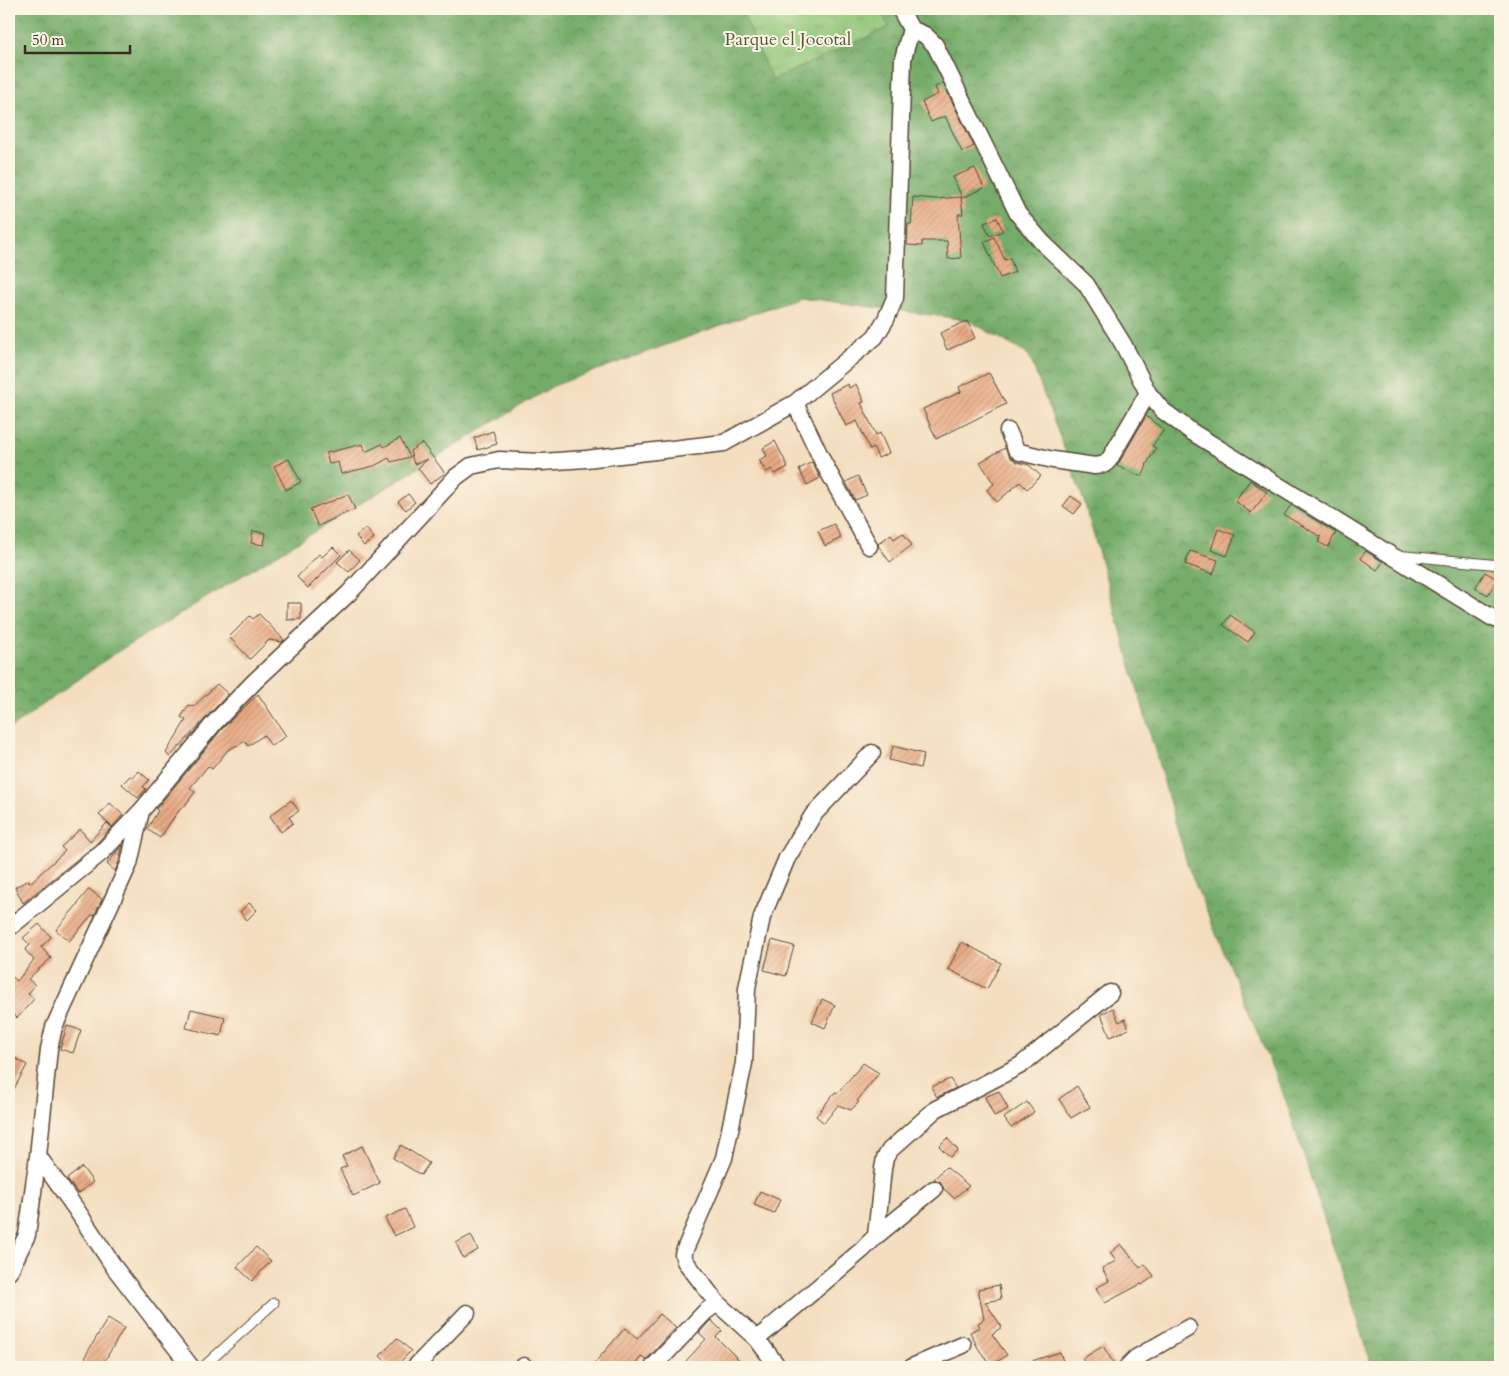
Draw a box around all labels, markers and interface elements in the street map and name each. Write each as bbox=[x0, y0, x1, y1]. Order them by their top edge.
scale bar bbox=[25, 22, 130, 54]
park label: Parque el Jocotal bbox=[725, 27, 852, 52]
text: 50 m bbox=[32, 30, 64, 50]

